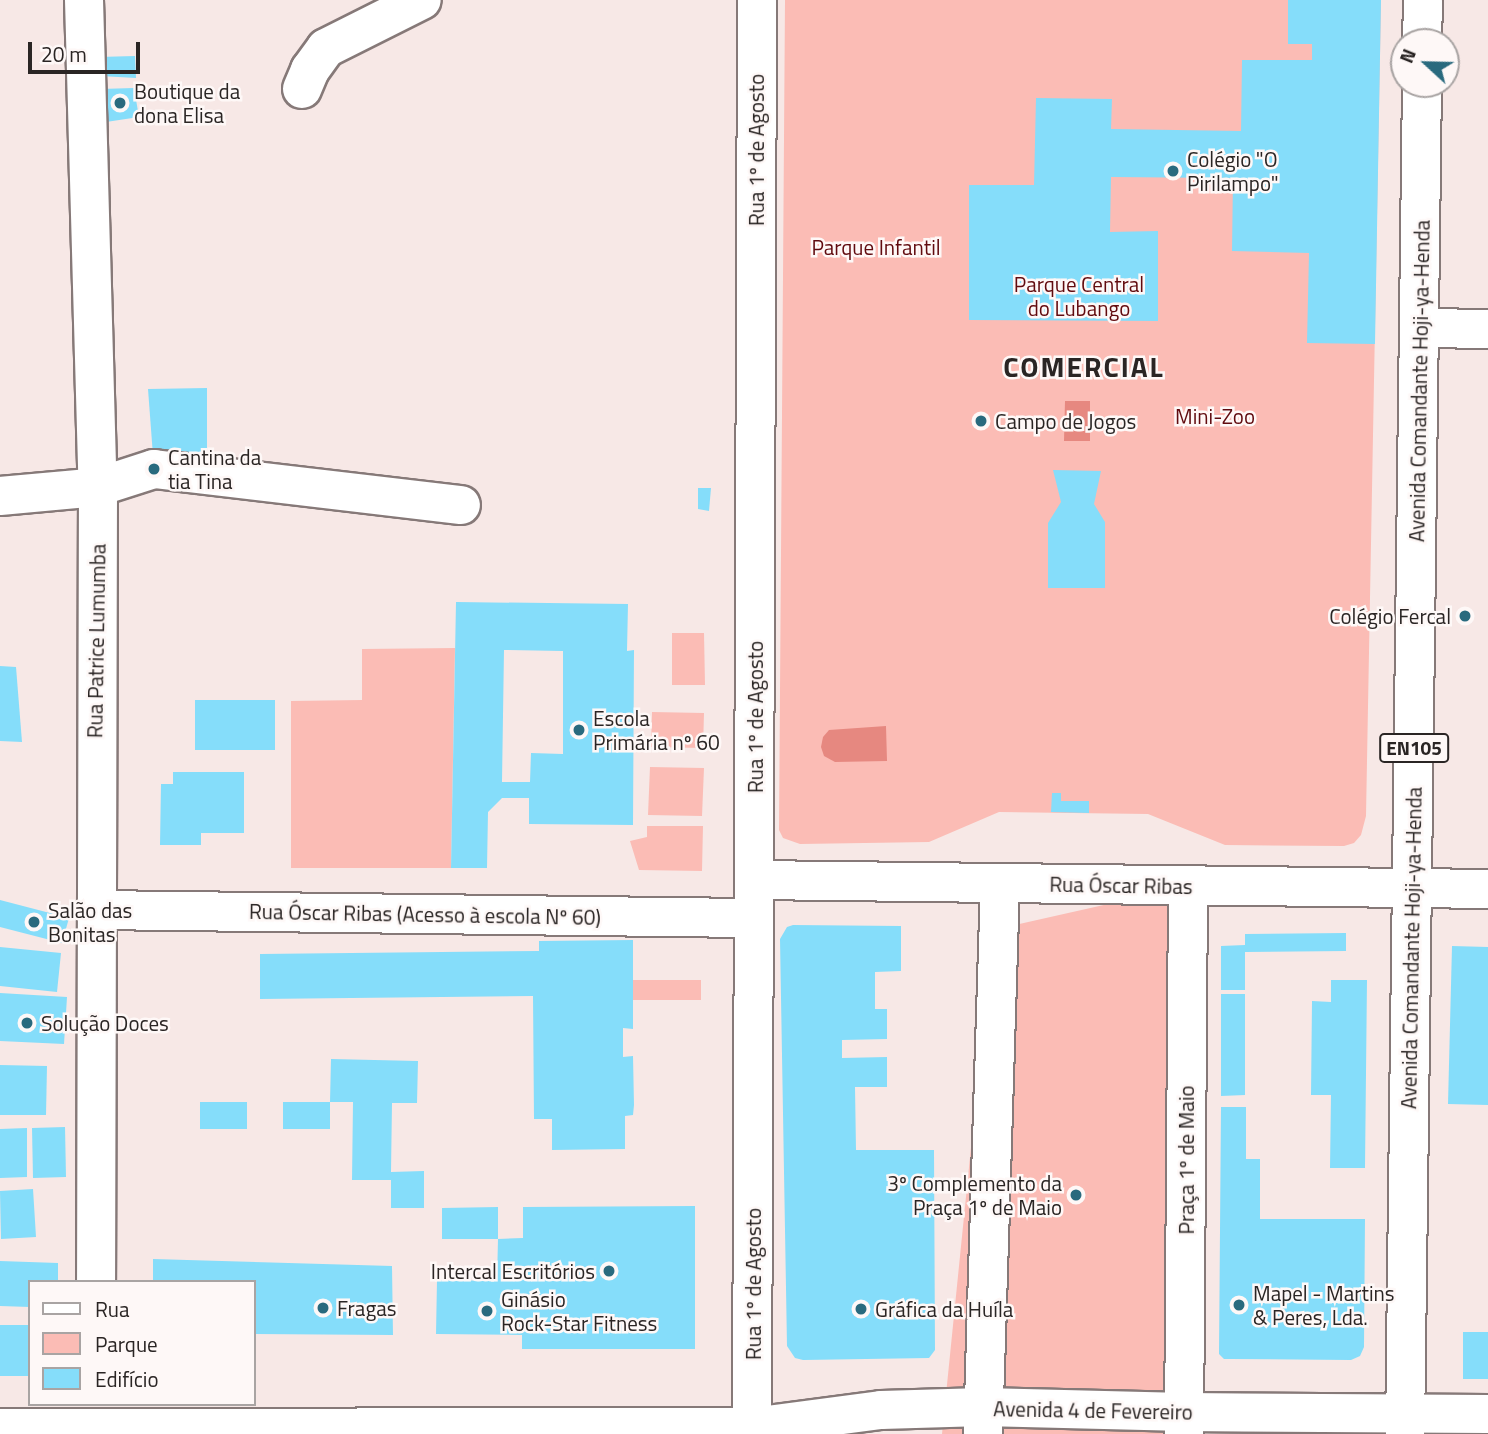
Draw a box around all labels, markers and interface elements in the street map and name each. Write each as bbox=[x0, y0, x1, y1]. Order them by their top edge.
scale bar bbox=[32, 28, 144, 72]
north arrow bbox=[1390, 28, 1460, 98]
text: 20 m bbox=[41, 38, 87, 70]
text: N bbox=[1391, 44, 1423, 67]
street label: Rua 1º de Agosto bbox=[743, 74, 769, 226]
place label: Boutique da dona Elisa bbox=[134, 78, 240, 128]
marker: Boutique da dona Elisa bbox=[112, 95, 128, 111]
place label: Colégio "O Pirilampo" bbox=[1187, 146, 1279, 196]
marker: Colégio "O Pirilampo" bbox=[1165, 163, 1181, 179]
street label: Avenida Comandante Hoji-ya-Henda bbox=[1404, 220, 1434, 542]
park label: Parque Infantil bbox=[811, 234, 941, 260]
park label: Parque Central do Lubango bbox=[1014, 271, 1144, 321]
district label: COMERCIAL bbox=[1004, 350, 1164, 384]
park label: Mini-Zoo bbox=[1175, 403, 1255, 429]
place label: Campo de Jogos bbox=[995, 408, 1136, 434]
marker: Campo de Jogos bbox=[973, 413, 989, 429]
place label: Cantina da tia Tina bbox=[168, 444, 261, 494]
marker: Cantina da tia Tina bbox=[146, 461, 162, 477]
street label: Rua Patrice Lumumba bbox=[82, 544, 110, 738]
place label: Colégio Fercal bbox=[1329, 603, 1451, 629]
marker: Colégio Fercal bbox=[1457, 608, 1473, 624]
street label: Rua 1º de Agosto bbox=[742, 641, 768, 793]
place label: Escola Primária nº 60 bbox=[593, 705, 720, 755]
marker: Escola Primária nº 60 bbox=[571, 722, 587, 738]
road number: EN105 bbox=[1379, 733, 1449, 764]
street label: Avenida Comandante Hoji-ya-Henda bbox=[1396, 787, 1426, 1109]
street label: Rua Óscar Ribas bbox=[1049, 871, 1193, 899]
place label: Salão das Bonitas bbox=[48, 897, 132, 947]
street label: Rua Óscar Ribas (Acesso à escola Nº 60) bbox=[249, 898, 601, 930]
marker: Salão das Bonitas bbox=[26, 914, 42, 930]
place label: Solução Doces bbox=[41, 1010, 169, 1036]
marker: Solução Doces bbox=[19, 1015, 35, 1031]
street label: Praça 1º de Maio bbox=[1173, 1085, 1199, 1235]
place label: 3º Complemento da Praça 1º de Maio bbox=[887, 1170, 1062, 1220]
marker: 3º Complemento da Praça 1º de Maio bbox=[1068, 1187, 1084, 1203]
street label: Rua 1º de Agosto bbox=[740, 1208, 766, 1360]
place label: Intercal Escritórios bbox=[431, 1258, 595, 1284]
marker: Intercal Escritórios bbox=[601, 1263, 617, 1279]
legend bbox=[28, 1280, 256, 1406]
place label: Mapel - Martins & Peres, Lda. bbox=[1253, 1280, 1395, 1330]
place label: Ginásio Rock-Star Fitness bbox=[501, 1286, 657, 1336]
text: Rua bbox=[95, 1293, 130, 1325]
place label: Fragas bbox=[337, 1295, 396, 1321]
place label: Gráfica da Huíla bbox=[875, 1296, 1013, 1322]
marker: Mapel - Martins & Peres, Lda. bbox=[1231, 1297, 1247, 1313]
marker: Fragas bbox=[315, 1300, 331, 1316]
marker: Gráfica da Huíla bbox=[853, 1301, 869, 1317]
marker: Ginásio Rock-Star Fitness bbox=[479, 1303, 495, 1319]
text: Parque bbox=[95, 1328, 158, 1360]
text: Edifício bbox=[95, 1363, 159, 1395]
street label: Avenida 4 de Fevereiro bbox=[993, 1396, 1193, 1424]

